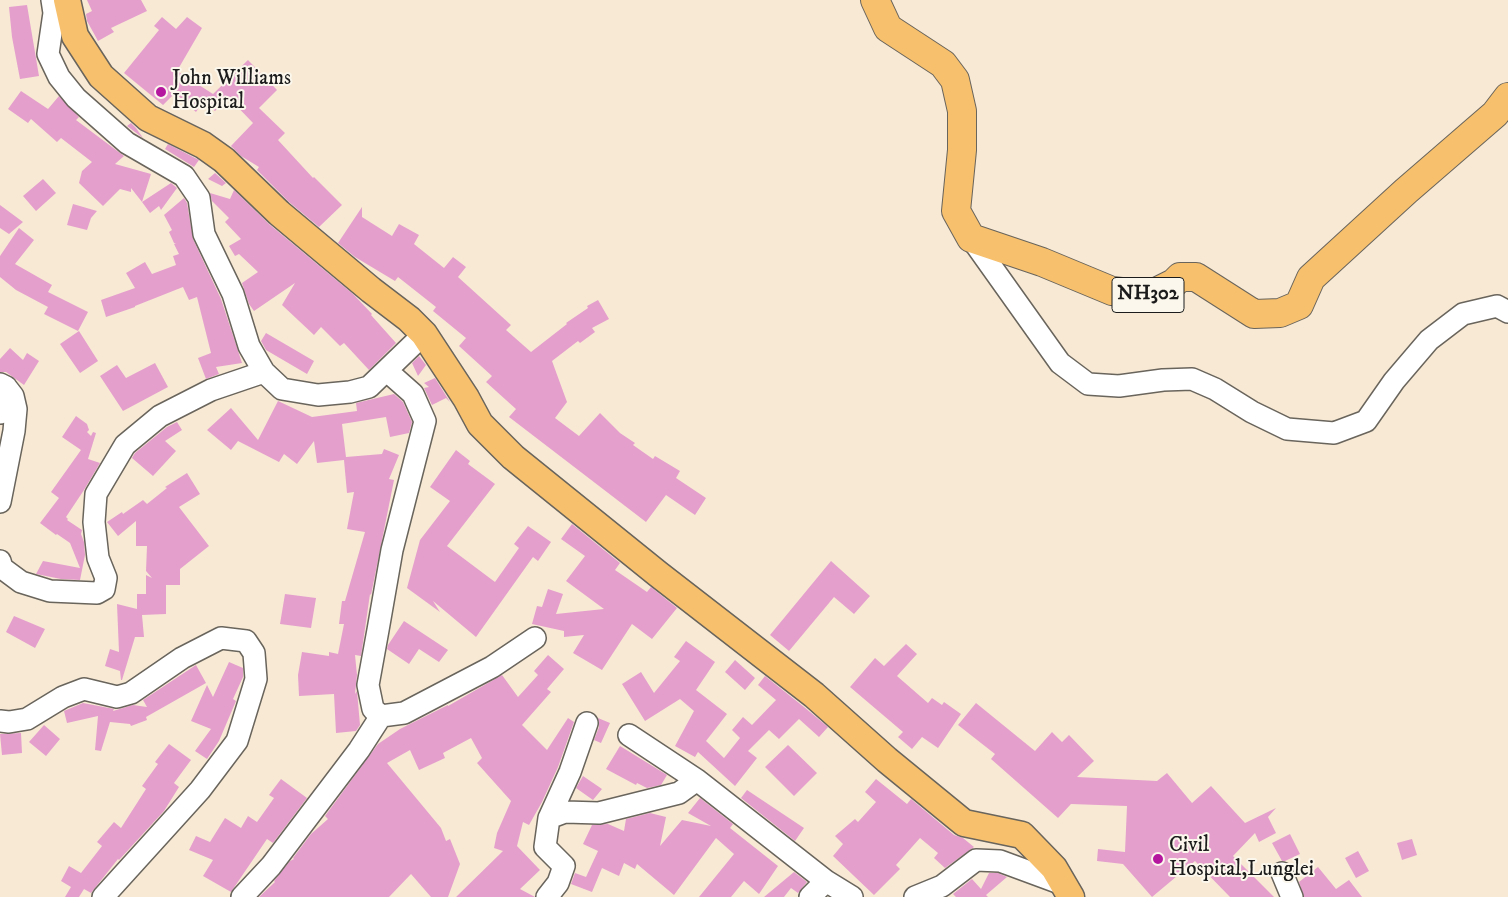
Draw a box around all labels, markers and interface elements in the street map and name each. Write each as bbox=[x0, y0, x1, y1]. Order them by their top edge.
place label: John Williams Hospital bbox=[172, 67, 291, 117]
marker: John Williams Hospital bbox=[154, 85, 168, 99]
road number: NH302 bbox=[1112, 278, 1184, 312]
place label: Civil Hospital,Lunglei bbox=[1169, 834, 1314, 884]
marker: Civil Hospital,Lunglei bbox=[1151, 852, 1165, 866]

